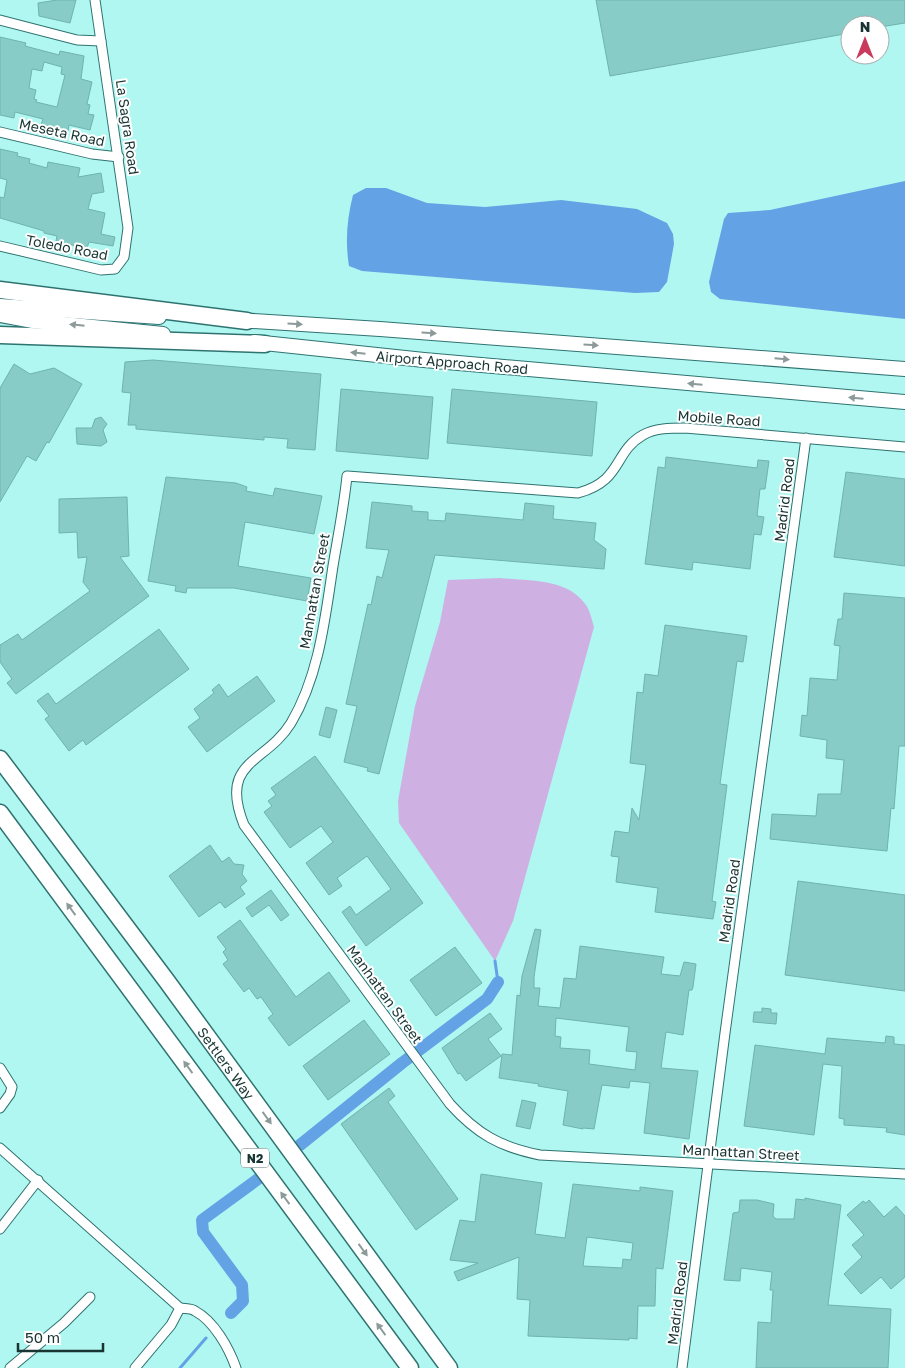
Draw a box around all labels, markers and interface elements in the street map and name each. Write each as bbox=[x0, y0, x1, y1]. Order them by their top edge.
north arrow bbox=[840, 15, 890, 65]
text: N bbox=[860, 18, 870, 35]
street label: La Sagra Road bbox=[113, 78, 143, 176]
street label: Meseta Road bbox=[18, 115, 106, 149]
street label: Toledo Road bbox=[25, 231, 109, 263]
one-way arrow bbox=[288, 320, 304, 328]
one-way arrow bbox=[69, 321, 85, 329]
one-way arrow bbox=[421, 329, 437, 337]
one-way arrow bbox=[583, 341, 599, 349]
street label: Airport Approach Road bbox=[375, 347, 529, 377]
one-way arrow bbox=[349, 349, 365, 357]
one-way arrow bbox=[774, 356, 790, 364]
one-way arrow bbox=[686, 379, 702, 387]
one-way arrow bbox=[848, 393, 864, 401]
street label: Mobile Road bbox=[677, 407, 761, 429]
street label: Madrid Road bbox=[770, 457, 798, 543]
street label: Manhattan Street bbox=[295, 532, 333, 650]
street label: Madrid Road bbox=[715, 858, 743, 944]
one-way arrow bbox=[67, 903, 77, 916]
street label: Manhattan Street bbox=[344, 941, 426, 1047]
street label: Settlers Way bbox=[194, 1023, 259, 1103]
one-way arrow bbox=[183, 1060, 193, 1074]
one-way arrow bbox=[261, 1111, 272, 1124]
street label: Manhattan Street bbox=[682, 1140, 800, 1164]
road number: N2 bbox=[241, 1148, 269, 1168]
one-way arrow bbox=[279, 1192, 290, 1205]
one-way arrow bbox=[357, 1243, 368, 1256]
street label: Madrid Road bbox=[663, 1260, 691, 1346]
scale bar bbox=[18, 1320, 102, 1352]
one-way arrow bbox=[376, 1322, 386, 1336]
text: 50 m bbox=[25, 1328, 60, 1346]

